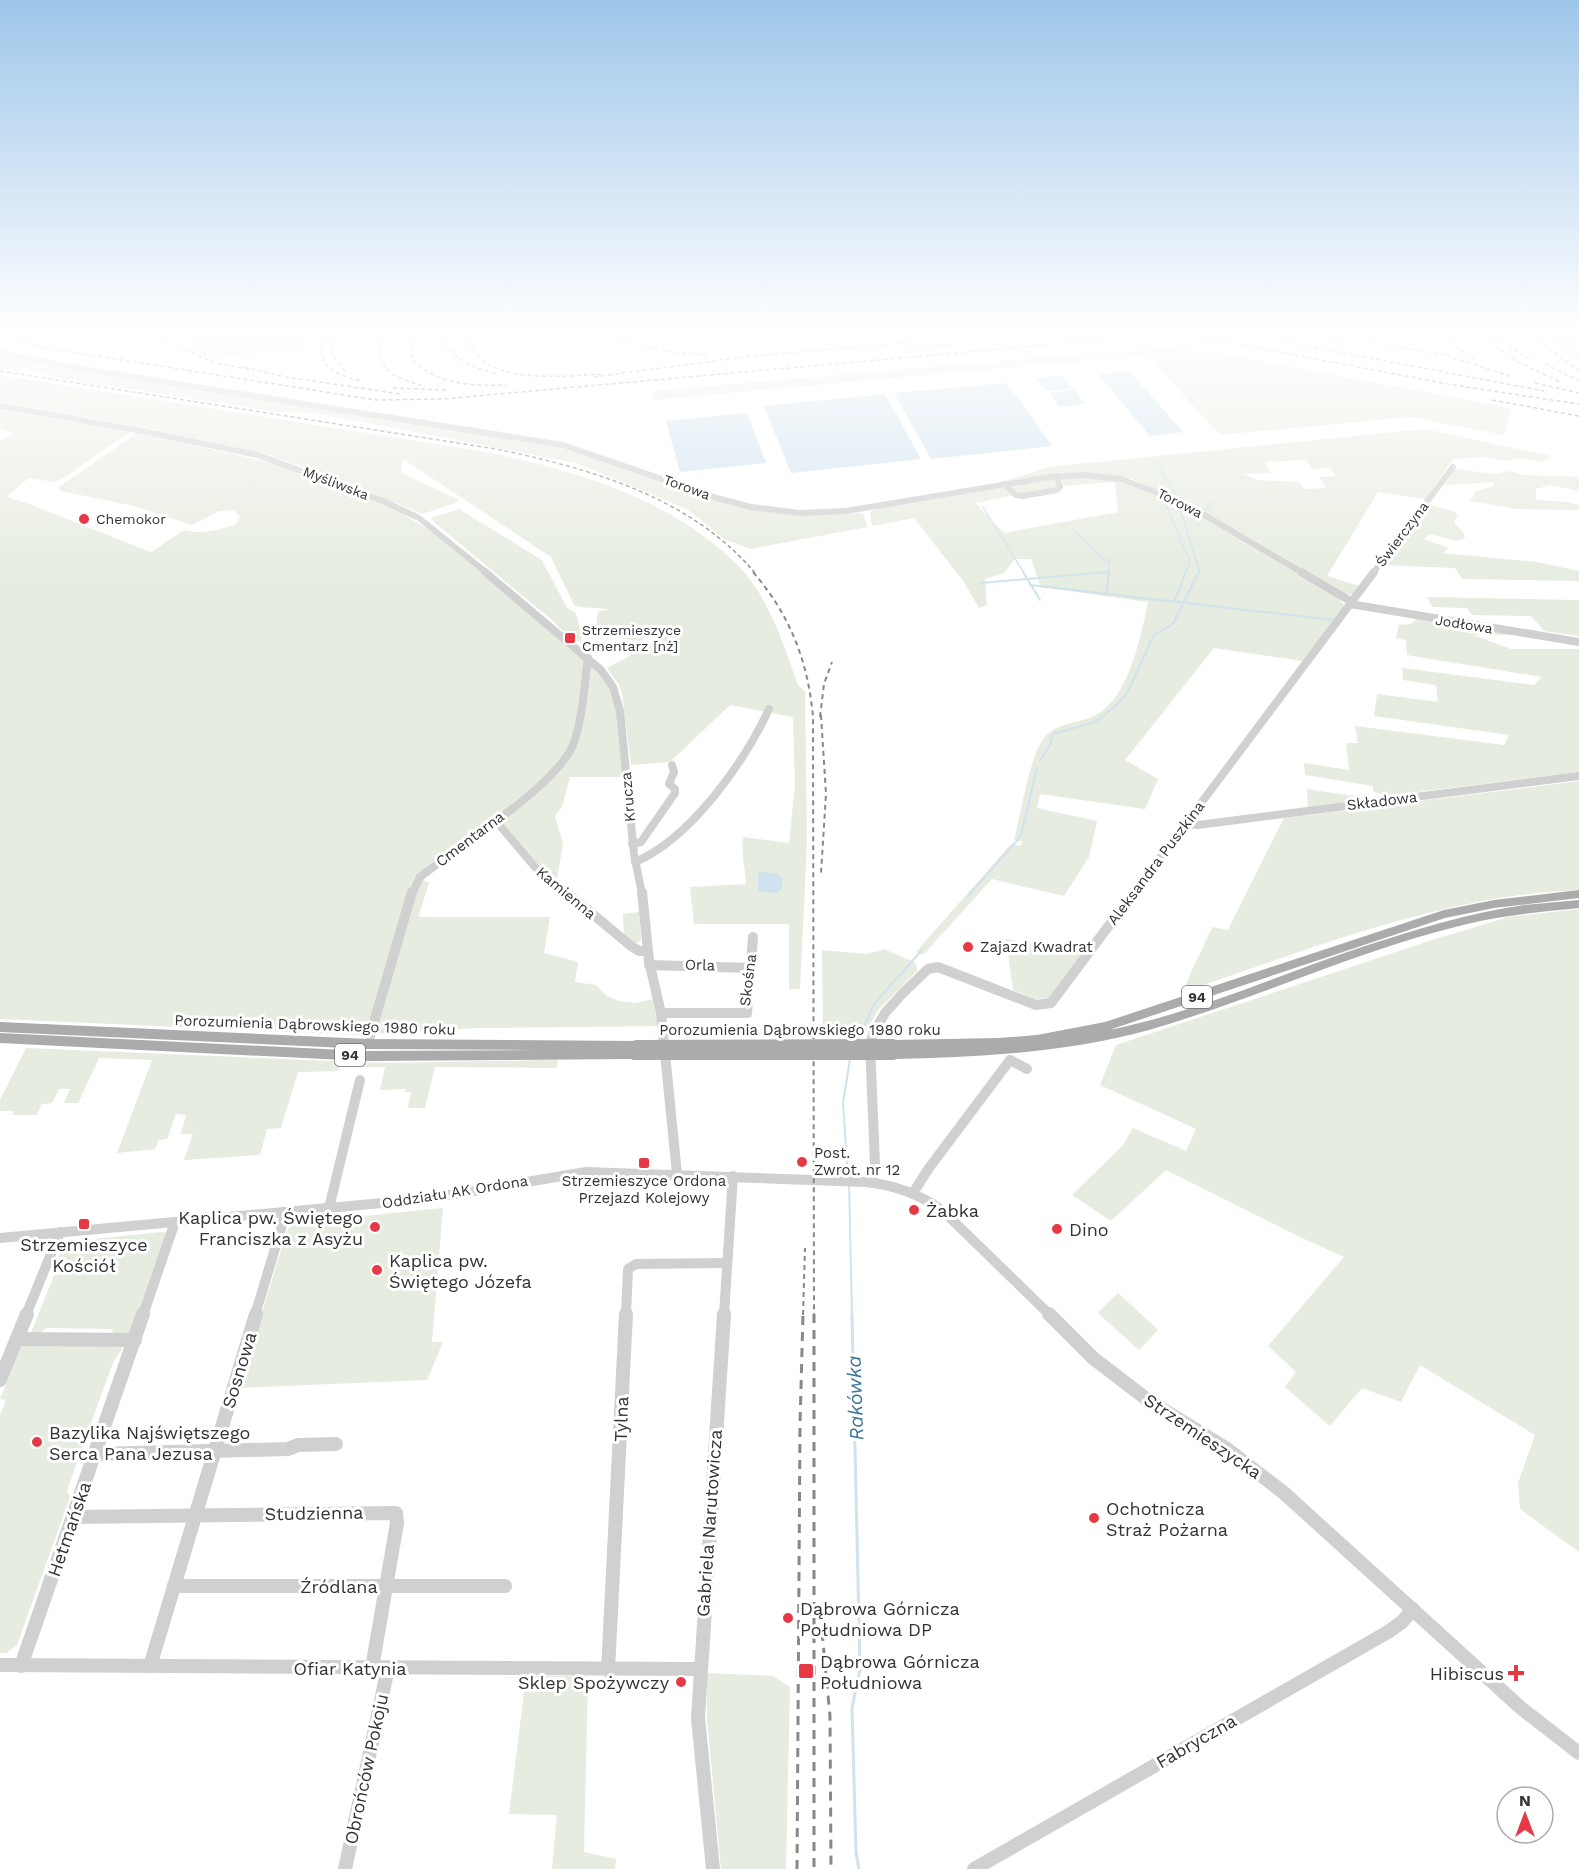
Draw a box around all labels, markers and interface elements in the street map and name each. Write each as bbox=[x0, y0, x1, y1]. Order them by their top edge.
street label: Myśliwska bbox=[301, 463, 371, 503]
street label: Torowa bbox=[661, 471, 713, 503]
street label: Torowa bbox=[1155, 485, 1205, 521]
street label: Świerczyna bbox=[1372, 498, 1432, 570]
place label: Chemokor bbox=[96, 511, 166, 527]
marker: Chemokor bbox=[77, 512, 91, 526]
street label: Jodłowa bbox=[1434, 612, 1494, 636]
place label: Strzemieszyce Cmentarz [nż] bbox=[582, 622, 681, 654]
marker: Strzemieszyce Cmentarz [nż] bbox=[563, 631, 577, 645]
street label: Krucza bbox=[617, 771, 639, 823]
street label: Składowa bbox=[1346, 788, 1419, 814]
street label: Aleksandra Puszkina bbox=[1104, 797, 1209, 928]
street label: Cmentarna bbox=[432, 807, 508, 871]
street label: Kamienna bbox=[533, 863, 600, 923]
place label: Zajazd Kwadrat bbox=[980, 938, 1093, 956]
marker: Zajazd Kwadrat bbox=[961, 940, 975, 954]
street label: Skośna bbox=[736, 952, 760, 1007]
street label: Orla bbox=[685, 955, 716, 975]
road number: 94 bbox=[1182, 986, 1212, 1008]
street label: Porozumienia Dąbrowskiego 1980 roku bbox=[174, 1011, 456, 1039]
street label: Porozumienia Dąbrowskiego 1980 roku bbox=[659, 1021, 941, 1039]
road number: 94 bbox=[335, 1044, 365, 1066]
place label: Post. Zwrot. nr 12 bbox=[814, 1144, 900, 1179]
marker: Post. Zwrot. nr 12 bbox=[795, 1155, 809, 1169]
marker: Strzemieszyce Ordona Przejazd Kolejowy bbox=[637, 1156, 651, 1170]
street label: Oddziału AK Ordona bbox=[381, 1171, 530, 1212]
place label: Strzemieszyce Ordona Przejazd Kolejowy bbox=[562, 1172, 727, 1207]
place label: Żabka bbox=[926, 1200, 979, 1221]
marker: Żabka bbox=[907, 1203, 921, 1217]
place label: Kaplica pw. Świętego Franciszka z Asyżu bbox=[178, 1207, 363, 1249]
marker: Strzemieszyce Kościół bbox=[77, 1217, 91, 1231]
place label: Dino bbox=[1069, 1219, 1109, 1240]
marker: Kaplica pw. Świętego Franciszka z Asyżu bbox=[368, 1220, 382, 1234]
marker: Dino bbox=[1050, 1222, 1064, 1236]
place label: Strzemieszyce Kościół bbox=[20, 1234, 148, 1276]
place label: Kaplica pw. Świętego Józefa bbox=[389, 1250, 532, 1292]
marker: Kaplica pw. Świętego Józefa bbox=[370, 1263, 384, 1277]
street label: Sosnowa bbox=[217, 1329, 261, 1411]
water label: Rakówka bbox=[842, 1355, 868, 1441]
street label: Strzemieszycka bbox=[1140, 1389, 1266, 1483]
street label: Tylna bbox=[610, 1396, 632, 1442]
place label: Bazylika Najświętszego Serca Pana Jezusa bbox=[49, 1422, 250, 1464]
street label: Gabriela Narutowicza bbox=[692, 1429, 726, 1617]
marker: Bazylika Najświętszego Serca Pana Jezusa bbox=[30, 1435, 44, 1449]
street label: Hetmańska bbox=[43, 1479, 95, 1579]
place label: Ochotnicza Straż Pożarna bbox=[1106, 1498, 1228, 1540]
street label: Studzienna bbox=[264, 1502, 364, 1524]
marker: Ochotnicza Straż Pożarna bbox=[1087, 1511, 1101, 1525]
street label: Źródlana bbox=[300, 1576, 378, 1597]
place label: Dąbrowa Górnicza Południowa DP bbox=[800, 1598, 960, 1640]
marker: Dąbrowa Górnicza Południowa DP bbox=[781, 1611, 795, 1625]
place label: Dąbrowa Górnicza Południowa bbox=[820, 1651, 980, 1693]
street label: Ofiar Katynia bbox=[294, 1658, 406, 1679]
marker: Dąbrowa Górnicza Południowa bbox=[797, 1662, 815, 1680]
place label: Hibiscus bbox=[1430, 1663, 1504, 1684]
marker: Hibiscus bbox=[1509, 1666, 1523, 1680]
place label: Sklep Spożywczy bbox=[518, 1672, 670, 1693]
marker: Sklep Spożywczy bbox=[674, 1675, 688, 1689]
street label: Obrońców Pokoju bbox=[340, 1692, 392, 1846]
street label: Fabryczna bbox=[1152, 1710, 1240, 1772]
north arrow bbox=[1495, 1785, 1555, 1845]
text: N bbox=[1519, 1791, 1531, 1810]

